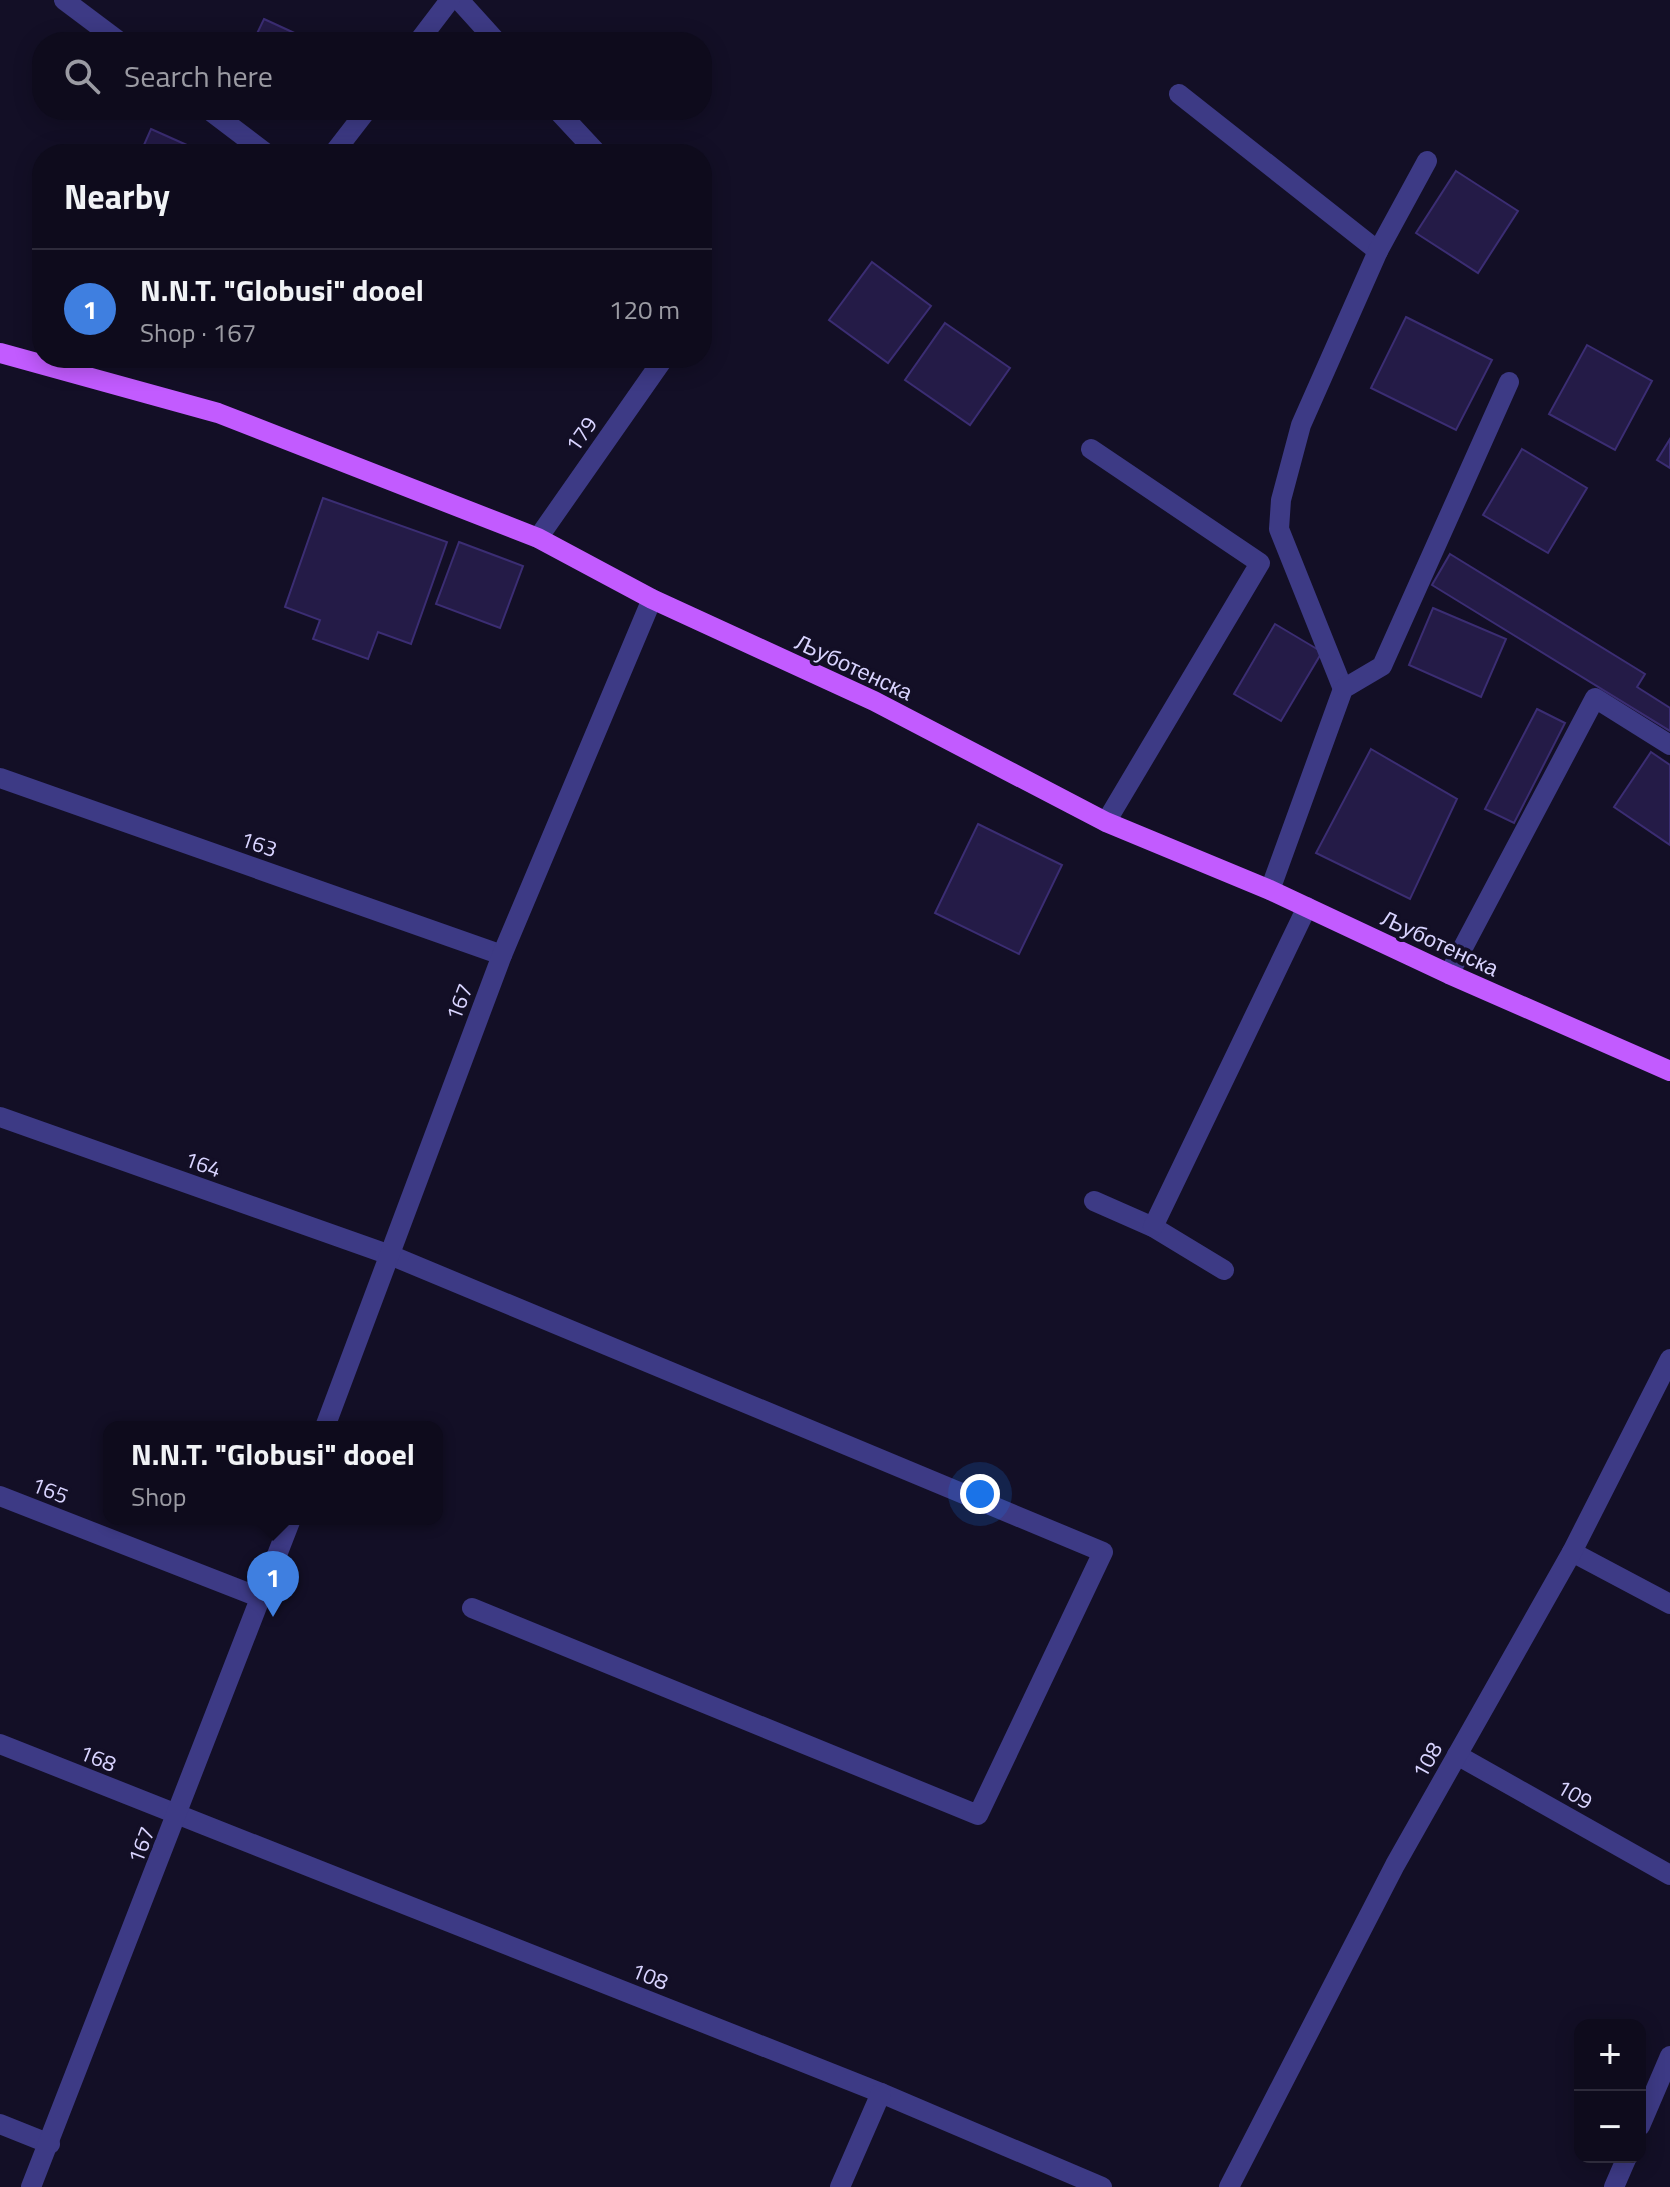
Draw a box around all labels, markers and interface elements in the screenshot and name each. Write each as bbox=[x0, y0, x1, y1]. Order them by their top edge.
search box bbox=[32, 32, 712, 120]
text: Search here bbox=[124, 53, 273, 99]
icon: search bbox=[60, 54, 104, 98]
text: Nearby bbox=[64, 170, 170, 222]
text: N.N.T. "Globusi" dooel bbox=[140, 267, 424, 313]
text: 1 bbox=[83, 290, 97, 329]
text: 120 m bbox=[609, 290, 680, 329]
text: Shop · 167 bbox=[140, 313, 256, 352]
street label: 179 bbox=[556, 409, 606, 459]
street label: Љуботенска bbox=[790, 625, 919, 709]
street label: 163 bbox=[236, 822, 282, 866]
street label: Љуботенска bbox=[1376, 901, 1505, 985]
street label: 167 bbox=[437, 979, 481, 1025]
street label: 164 bbox=[180, 1142, 226, 1186]
popup bbox=[103, 1421, 443, 1525]
text: N.N.T. "Globusi" dooel bbox=[131, 1431, 415, 1477]
street label: 165 bbox=[27, 1468, 73, 1512]
your location bbox=[960, 1474, 1000, 1514]
text: Shop bbox=[131, 1477, 187, 1516]
pin: 1 bbox=[247, 1551, 299, 1617]
street label: 168 bbox=[74, 1735, 122, 1781]
street label: 108 bbox=[1403, 1736, 1451, 1784]
street label: 109 bbox=[1550, 1770, 1600, 1818]
street label: 167 bbox=[119, 1822, 163, 1868]
street label: 108 bbox=[626, 1953, 674, 1999]
map controls bbox=[1574, 2019, 1646, 2163]
button: + bbox=[1574, 2019, 1646, 2091]
button: − bbox=[1574, 2091, 1646, 2163]

